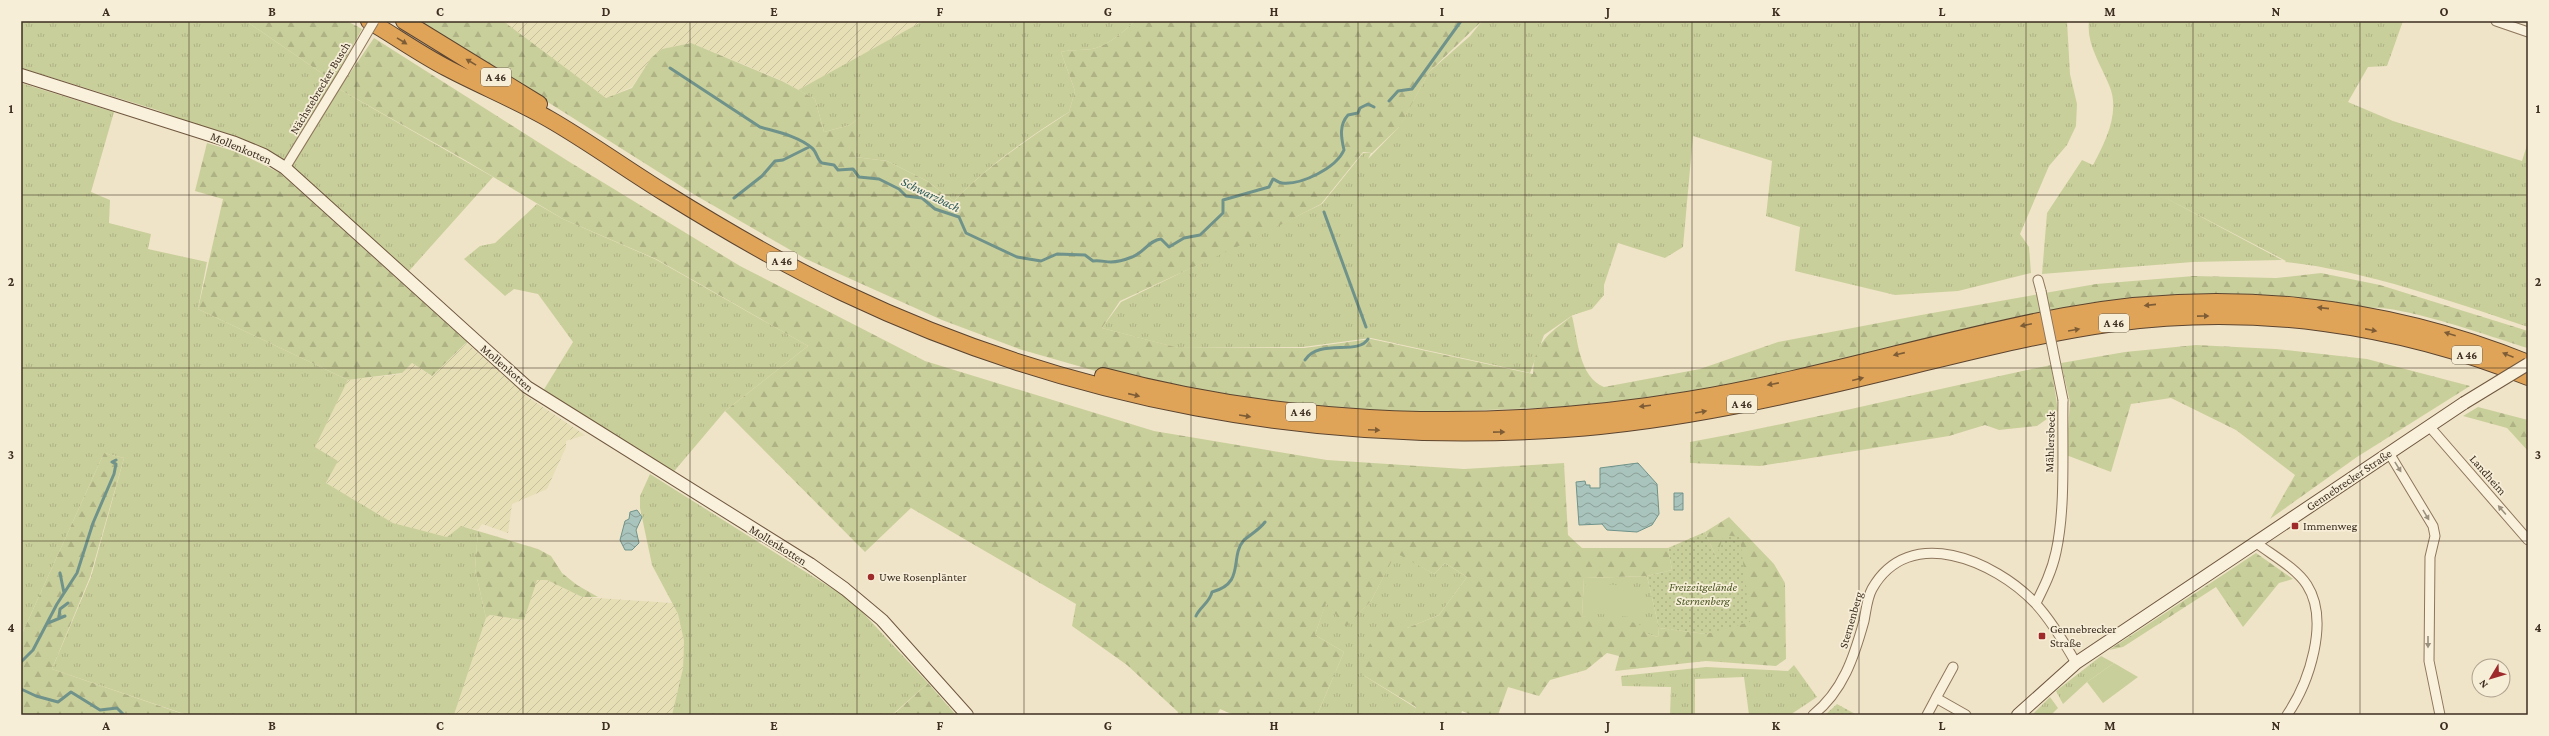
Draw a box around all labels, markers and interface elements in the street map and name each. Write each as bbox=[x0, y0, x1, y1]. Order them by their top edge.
text: A bbox=[101, 4, 110, 19]
text: B bbox=[268, 4, 276, 19]
text: C bbox=[436, 4, 444, 19]
text: D bbox=[602, 4, 611, 19]
text: E bbox=[770, 4, 778, 19]
text: F bbox=[937, 4, 944, 19]
text: G bbox=[1104, 4, 1112, 19]
text: H bbox=[1270, 4, 1279, 19]
text: I bbox=[1440, 4, 1444, 19]
text: J bbox=[1604, 4, 1610, 19]
text: K bbox=[1772, 4, 1781, 19]
text: L bbox=[1939, 4, 1946, 19]
text: M bbox=[2104, 4, 2116, 19]
text: N bbox=[2272, 4, 2281, 19]
text: O bbox=[2440, 4, 2449, 19]
one-way arrow bbox=[397, 37, 407, 45]
street label: Nächstebrecker Busch bbox=[287, 39, 353, 137]
one-way arrow bbox=[465, 59, 477, 66]
road number: A 46 bbox=[481, 68, 511, 86]
text: 1 bbox=[9, 101, 14, 116]
text: 1 bbox=[2536, 101, 2541, 116]
street label: Mollenkotten bbox=[208, 129, 274, 167]
water label: Schwarzbach bbox=[899, 174, 963, 215]
road number: A 46 bbox=[767, 252, 797, 270]
text: 2 bbox=[8, 274, 15, 289]
text: 2 bbox=[2535, 274, 2542, 289]
one-way arrow bbox=[2144, 301, 2156, 308]
one-way arrow bbox=[2317, 305, 2329, 312]
one-way arrow bbox=[2197, 313, 2209, 320]
road number: A 46 bbox=[2099, 314, 2129, 332]
one-way arrow bbox=[2020, 322, 2032, 328]
one-way arrow bbox=[2068, 327, 2080, 333]
one-way arrow bbox=[2365, 327, 2377, 333]
one-way arrow bbox=[2444, 331, 2456, 337]
street label: Mollenkotten bbox=[478, 341, 537, 395]
road number: A 46 bbox=[2452, 346, 2482, 364]
one-way arrow bbox=[1893, 351, 1905, 357]
one-way arrow bbox=[2501, 351, 2513, 357]
one-way arrow bbox=[1852, 375, 1865, 381]
one-way arrow bbox=[1767, 381, 1779, 387]
one-way arrow bbox=[1128, 393, 1140, 399]
road number: A 46 bbox=[1727, 395, 1757, 413]
road number: A 46 bbox=[1286, 403, 1316, 421]
one-way arrow bbox=[1639, 403, 1651, 410]
one-way arrow bbox=[1695, 409, 1707, 415]
street label: Mählersbeck bbox=[2042, 411, 2058, 473]
one-way arrow bbox=[1239, 414, 1251, 420]
one-way arrow bbox=[1368, 427, 1380, 434]
one-way arrow bbox=[1493, 429, 1506, 435]
street label: Gennebrecker Straße bbox=[2304, 446, 2394, 514]
text: 3 bbox=[8, 447, 14, 462]
text: 3 bbox=[2535, 447, 2541, 462]
street label: Landheim bbox=[2467, 452, 2510, 498]
one-way arrow bbox=[2394, 461, 2401, 473]
one-way arrow bbox=[2498, 505, 2507, 515]
one-way arrow bbox=[2423, 509, 2430, 521]
place label: Immenweg bbox=[2303, 519, 2358, 533]
marker: Immenweg bbox=[2290, 521, 2300, 531]
street label: Mollenkotten bbox=[747, 522, 810, 568]
place label: Uwe Rosenplänter bbox=[879, 570, 967, 584]
marker: Uwe Rosenplänter bbox=[866, 572, 876, 582]
park label: Freizeitgelände Sternenberg bbox=[1669, 580, 1738, 608]
street label: Sternenberg bbox=[1836, 590, 1866, 650]
text: 4 bbox=[7, 620, 15, 635]
text: 4 bbox=[2534, 620, 2542, 635]
place label: Gennebrecker Straße bbox=[2050, 622, 2117, 650]
marker: Gennebrecker Straße bbox=[2037, 631, 2047, 641]
one-way arrow bbox=[2425, 636, 2432, 648]
north arrow bbox=[2471, 658, 2511, 698]
text: N bbox=[2476, 677, 2490, 691]
text: A bbox=[101, 718, 110, 733]
text: B bbox=[268, 718, 276, 733]
text: C bbox=[436, 718, 444, 733]
text: D bbox=[602, 718, 611, 733]
text: E bbox=[770, 718, 778, 733]
text: F bbox=[937, 718, 944, 733]
text: G bbox=[1104, 718, 1112, 733]
text: H bbox=[1270, 718, 1279, 733]
text: I bbox=[1440, 718, 1444, 733]
text: J bbox=[1604, 718, 1610, 733]
text: K bbox=[1772, 718, 1781, 733]
text: L bbox=[1939, 718, 1946, 733]
text: M bbox=[2104, 718, 2116, 733]
text: N bbox=[2272, 718, 2281, 733]
text: O bbox=[2440, 718, 2449, 733]

